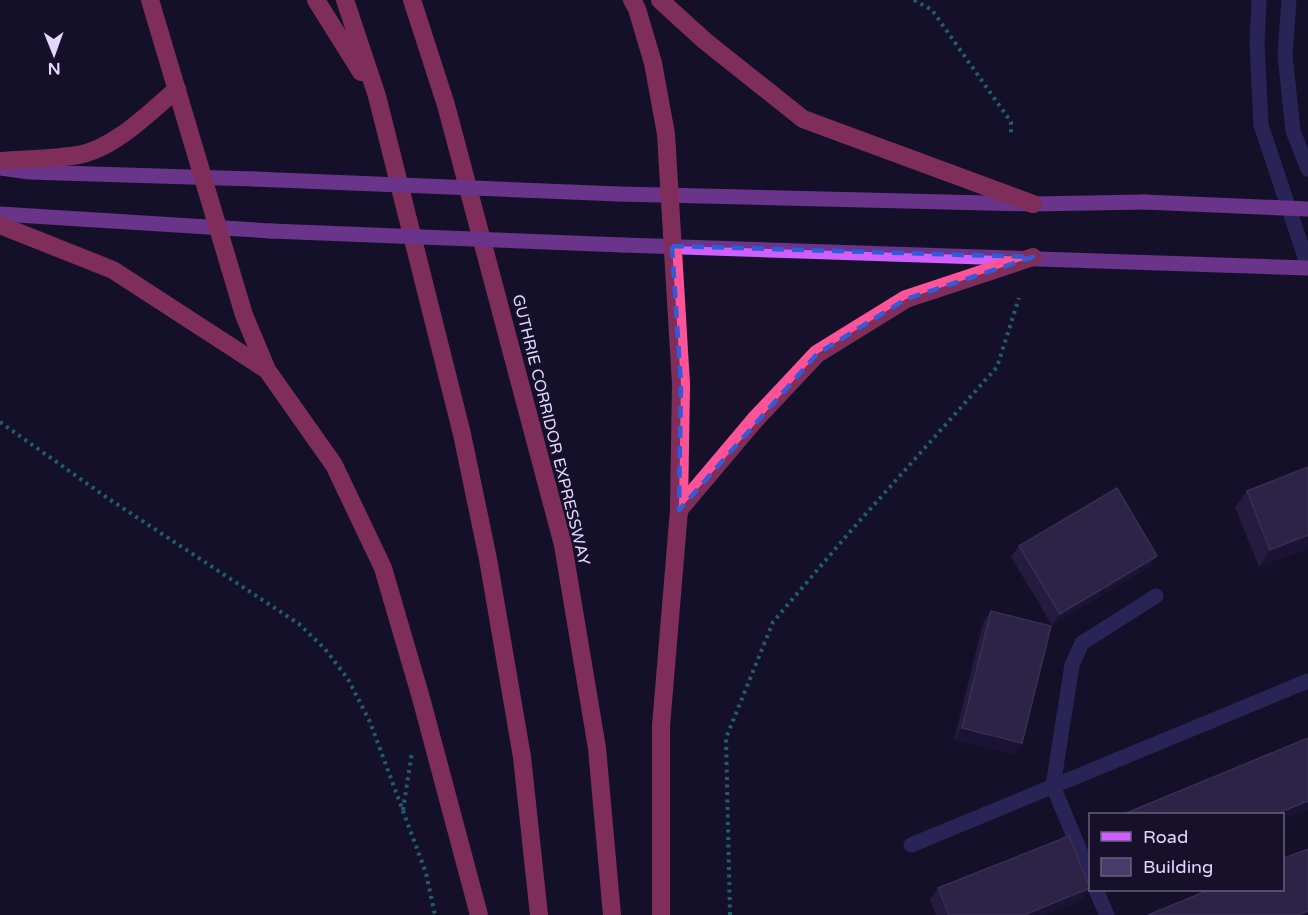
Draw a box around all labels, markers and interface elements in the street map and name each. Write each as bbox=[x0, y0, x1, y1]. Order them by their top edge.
north arrow bbox=[24, 24, 84, 84]
text: N bbox=[48, 58, 61, 78]
street label: GUTHRIE CORRIDOR EXPRESSWAY bbox=[508, 292, 594, 568]
legend bbox=[1089, 813, 1284, 891]
text: Road bbox=[1143, 826, 1188, 848]
text: Building bbox=[1143, 856, 1213, 878]

